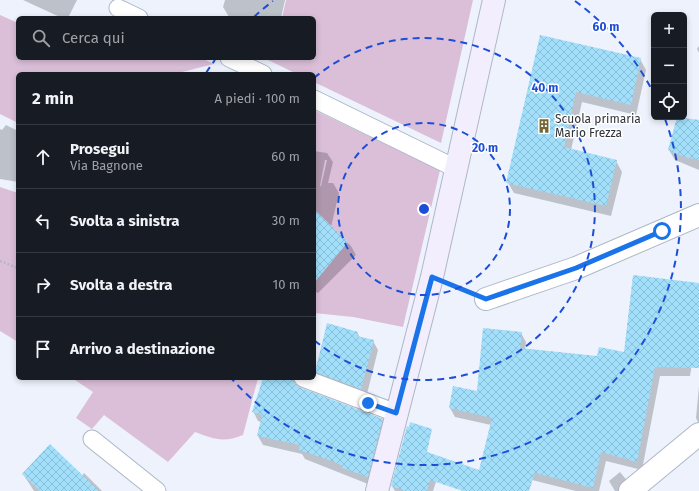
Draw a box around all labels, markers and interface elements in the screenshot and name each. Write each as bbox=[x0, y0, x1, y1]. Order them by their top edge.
map controls bbox=[651, 12, 687, 120]
button: + bbox=[651, 12, 687, 48]
search box bbox=[16, 16, 316, 60]
text: 60 m bbox=[593, 20, 619, 34]
icon: search bbox=[30, 27, 52, 49]
text: Cerca qui bbox=[62, 29, 125, 47]
button: − bbox=[651, 48, 687, 84]
text: 40 m bbox=[532, 81, 558, 95]
button: locate bbox=[651, 84, 687, 120]
text: 2 min bbox=[32, 88, 74, 109]
text: A piedi · 100 m bbox=[214, 91, 300, 106]
place label: Scuola primaria Mario Frezza bbox=[555, 112, 641, 140]
building icon: Scuola primaria Mario Frezza bbox=[536, 118, 552, 134]
text: Prosegui bbox=[70, 140, 129, 158]
text: 20 m bbox=[472, 141, 498, 155]
icon: ahead bbox=[32, 146, 54, 168]
text: 60 m bbox=[271, 149, 300, 164]
text: Via Bagnone bbox=[70, 158, 143, 173]
centre of rings bbox=[417, 202, 431, 216]
icon: left bbox=[32, 210, 54, 232]
text: Svolta a sinistra bbox=[70, 212, 180, 230]
text: 30 m bbox=[272, 213, 300, 228]
route start bbox=[653, 222, 671, 240]
icon: right bbox=[32, 274, 54, 296]
text: Svolta a destra bbox=[70, 276, 172, 294]
text: 10 m bbox=[273, 277, 300, 292]
icon: arrive bbox=[32, 338, 54, 360]
text: Arrivo a destinazione bbox=[70, 340, 215, 358]
route end bbox=[359, 394, 377, 412]

